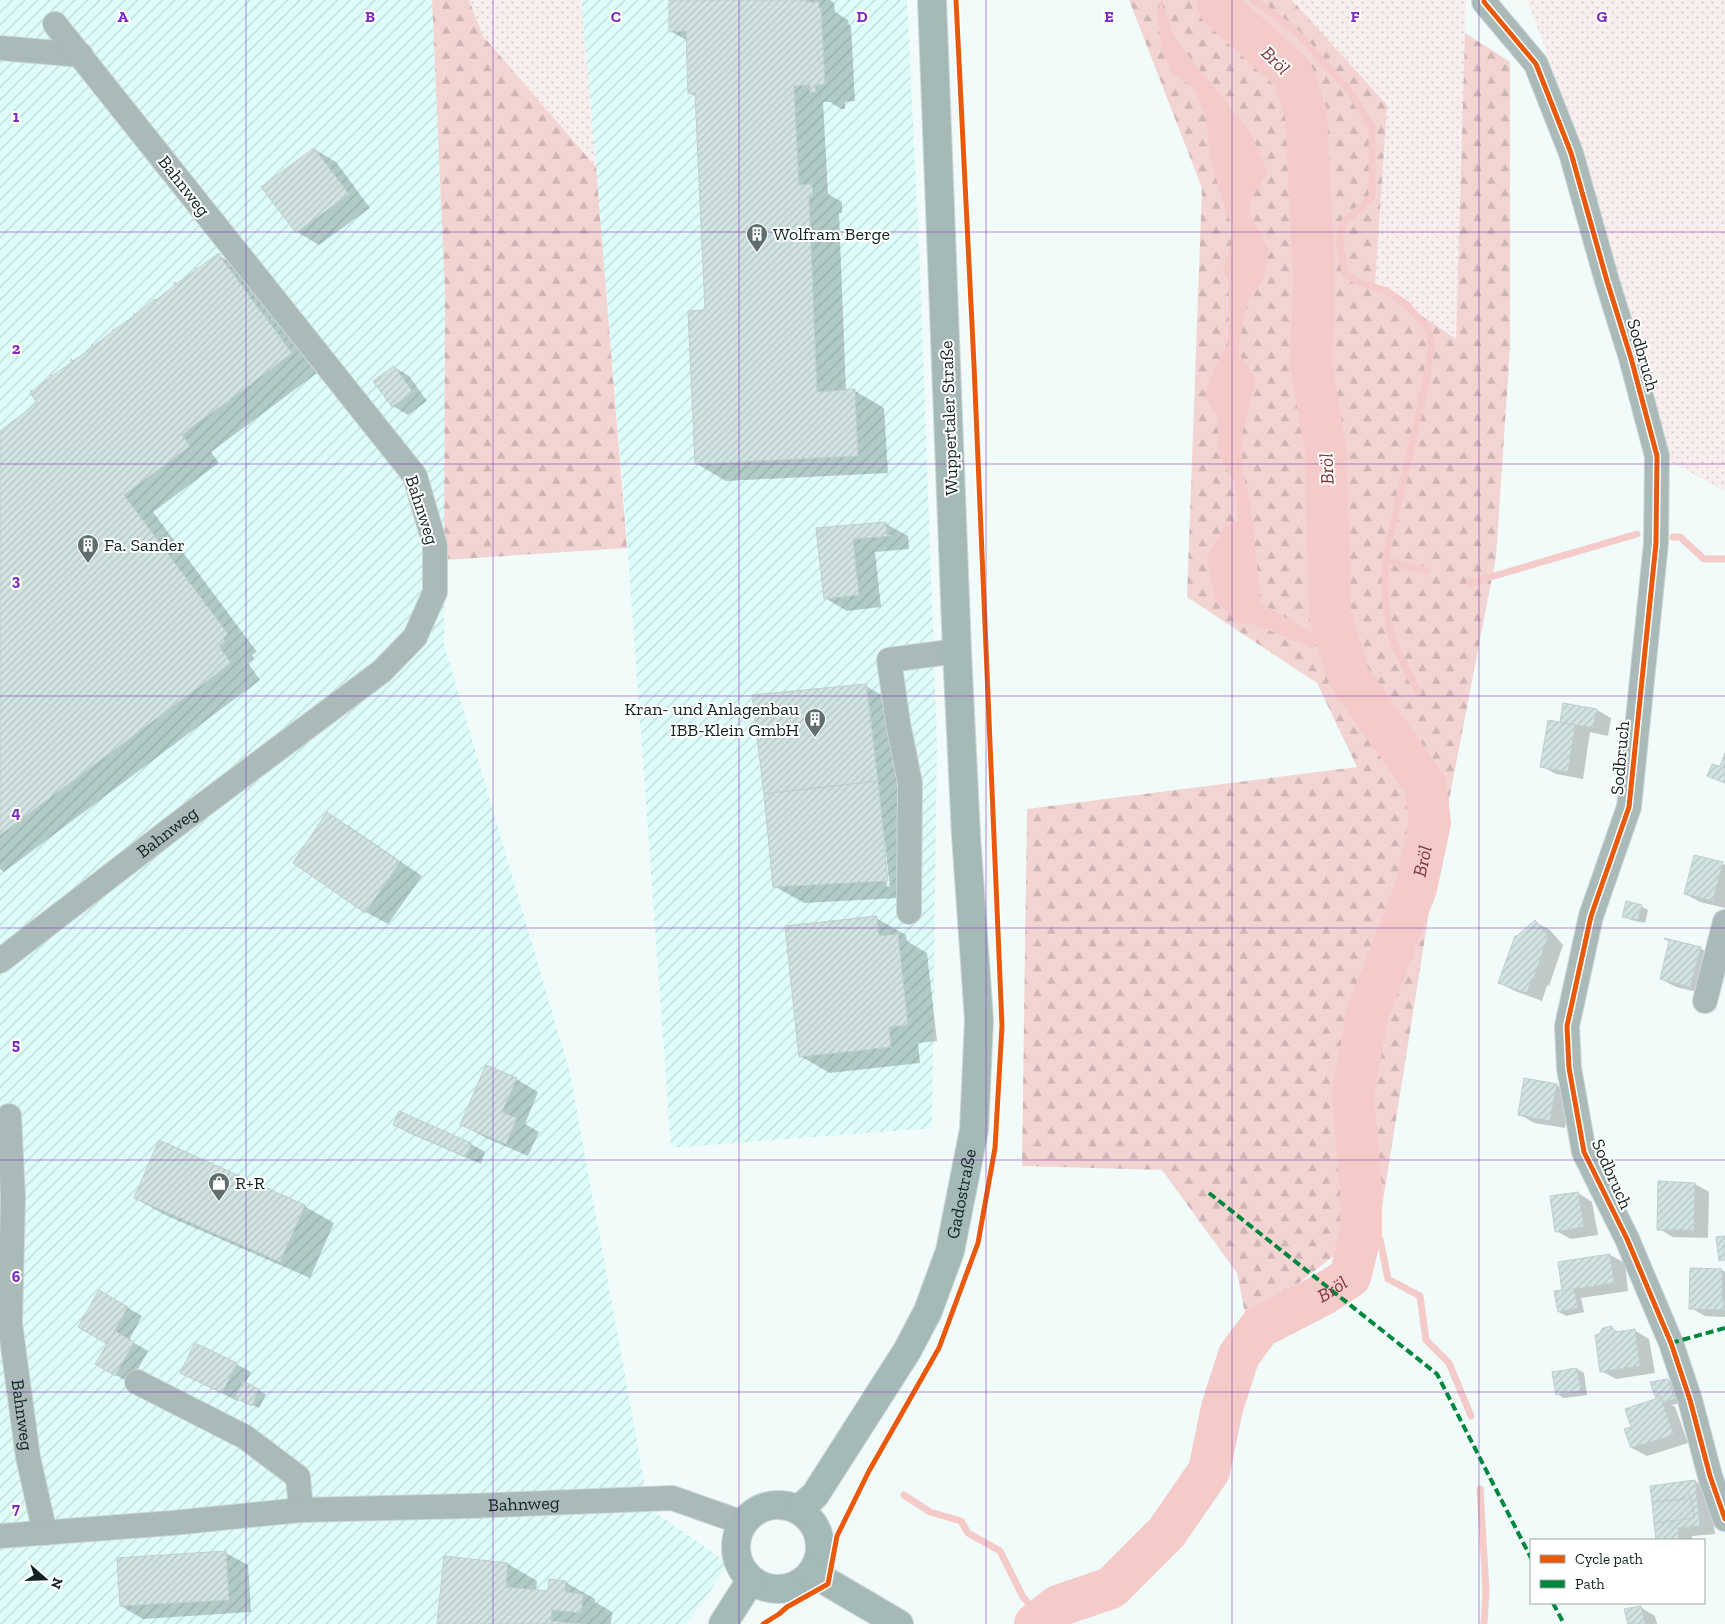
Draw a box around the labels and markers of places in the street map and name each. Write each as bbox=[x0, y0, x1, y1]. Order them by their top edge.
building icon: Wolfram Berge bbox=[745, 222, 769, 253]
place label: Wolfram Berge bbox=[773, 223, 890, 245]
building icon: Fa. Sander bbox=[76, 533, 100, 564]
place label: Fa. Sander bbox=[104, 534, 185, 556]
place label: Kran- und Anlagenbau IBB-Klein GmbH bbox=[624, 698, 799, 741]
building icon: Kran- und Anlagenbau IBB-Klein GmbH bbox=[803, 707, 827, 738]
shop icon: R+R bbox=[207, 1171, 231, 1202]
place label: R+R bbox=[235, 1172, 265, 1194]

